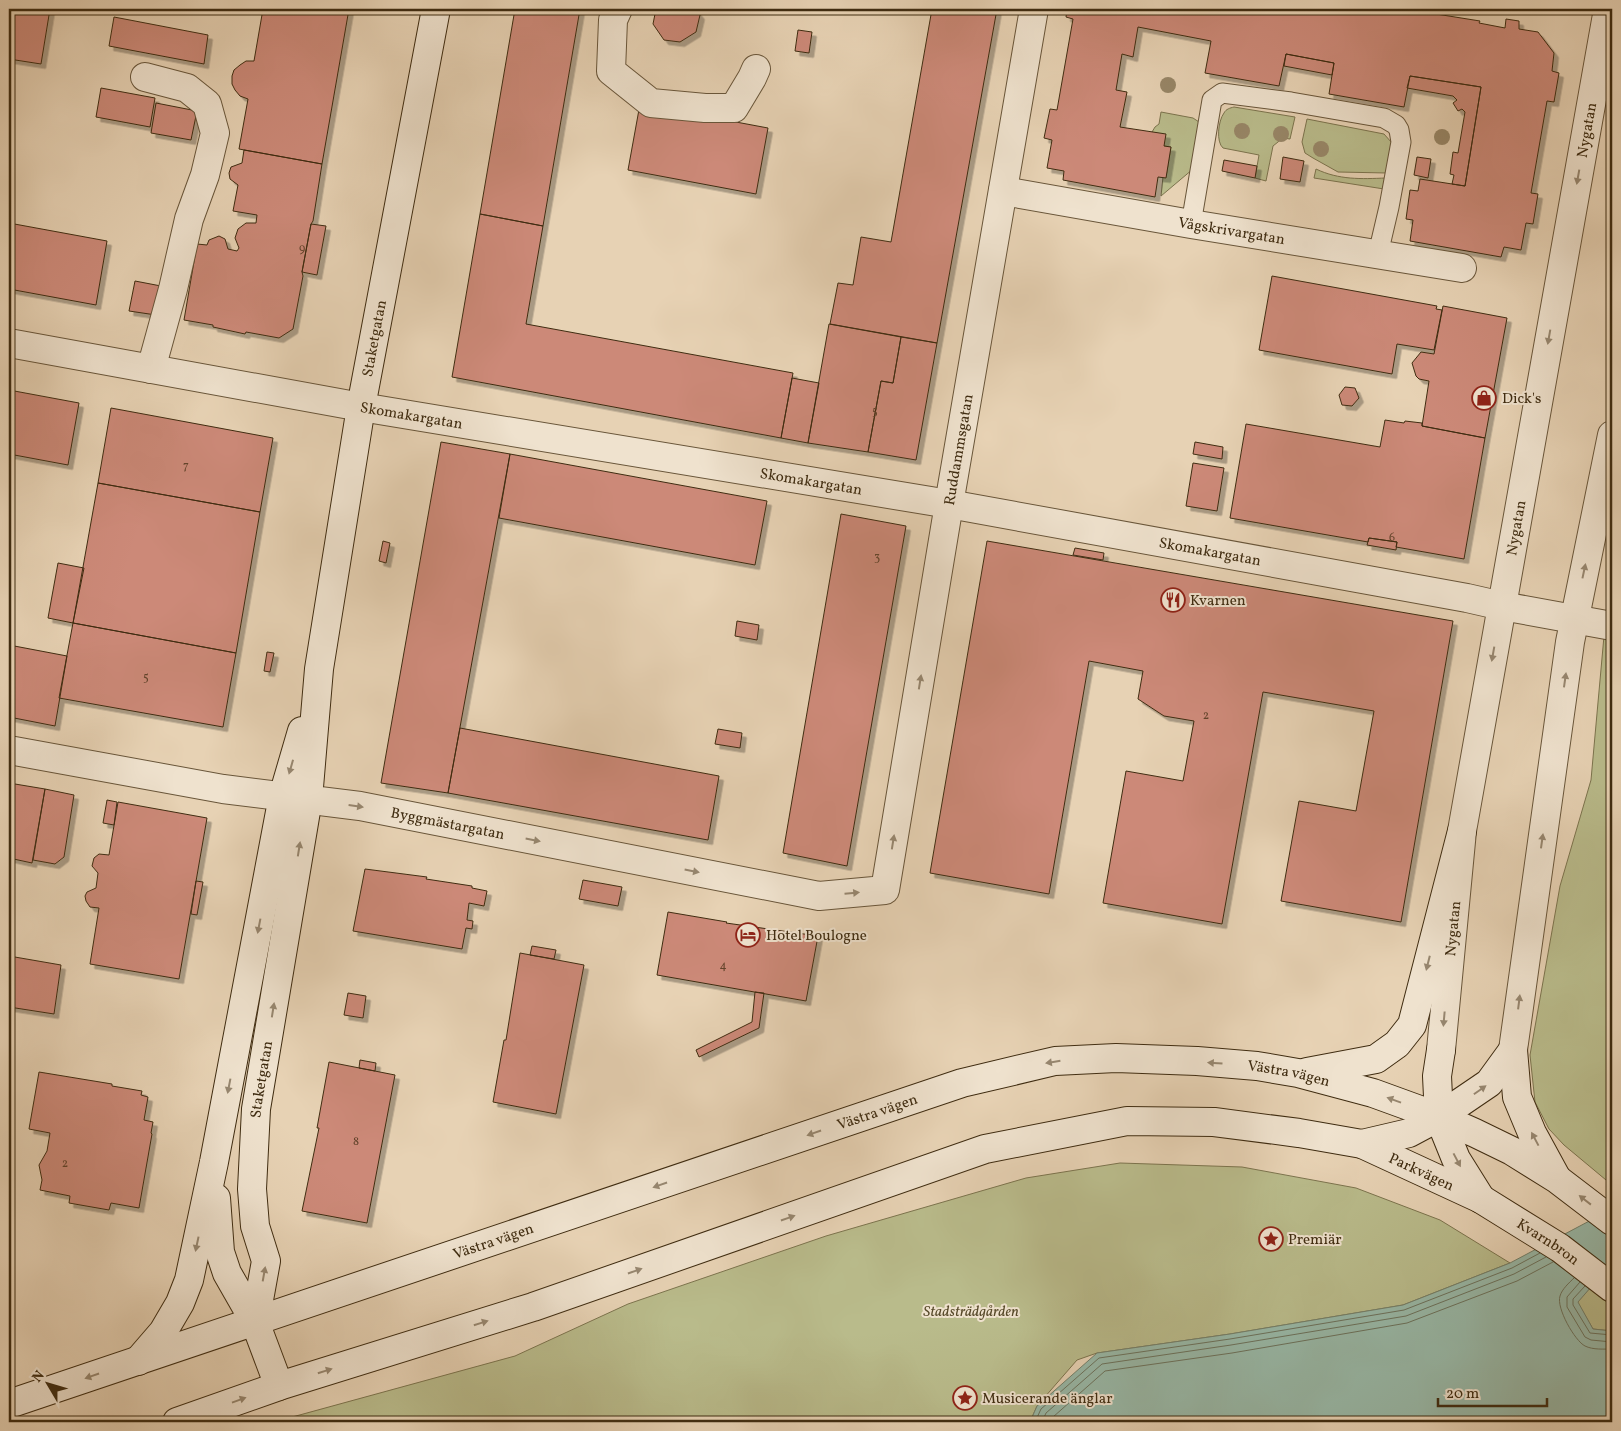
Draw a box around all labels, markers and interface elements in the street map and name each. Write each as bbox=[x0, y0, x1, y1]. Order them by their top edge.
street label: Nygatan bbox=[1573, 101, 1603, 160]
one-way arrow bbox=[1573, 170, 1581, 186]
street label: Vågskrivargatan bbox=[1176, 213, 1286, 251]
house number: 9 bbox=[299, 241, 305, 257]
street label: Staketgatan bbox=[358, 298, 393, 379]
one-way arrow bbox=[1544, 330, 1552, 346]
shop icon: Dick's bbox=[1471, 385, 1497, 411]
place label: Dick's bbox=[1502, 389, 1541, 410]
street label: Ruddammsgatan bbox=[940, 393, 980, 507]
street label: Skomakargatan bbox=[358, 398, 464, 436]
house number: 5 bbox=[872, 404, 878, 420]
house number: 7 bbox=[183, 458, 189, 474]
street label: Skomakargatan bbox=[758, 464, 864, 502]
street label: Nygatan bbox=[1502, 499, 1533, 557]
house number: 6 bbox=[1389, 530, 1395, 546]
street label: Skomakargatan bbox=[1157, 533, 1263, 572]
house number: 3 bbox=[874, 550, 880, 566]
one-way arrow bbox=[1580, 564, 1588, 579]
restaurant icon: Kvarnen bbox=[1160, 587, 1186, 613]
place label: Kvarnen bbox=[1190, 591, 1246, 612]
one-way arrow bbox=[1489, 646, 1497, 662]
house number: 5 bbox=[143, 670, 149, 686]
one-way arrow bbox=[1561, 672, 1569, 688]
one-way arrow bbox=[916, 674, 924, 690]
house number: 2 bbox=[1203, 708, 1209, 724]
one-way arrow bbox=[287, 759, 295, 774]
one-way arrow bbox=[348, 802, 364, 810]
street label: Byggmästargatan bbox=[389, 803, 506, 846]
one-way arrow bbox=[1538, 832, 1546, 848]
one-way arrow bbox=[890, 834, 898, 850]
one-way arrow bbox=[525, 836, 541, 844]
one-way arrow bbox=[296, 841, 304, 857]
one-way arrow bbox=[685, 867, 700, 875]
one-way arrow bbox=[845, 889, 861, 897]
street label: Nygatan bbox=[1441, 900, 1467, 958]
one-way arrow bbox=[254, 918, 262, 934]
hotel icon: Hotel Boulogne bbox=[735, 922, 761, 948]
place label: Hotel Boulogne bbox=[766, 926, 867, 947]
one-way arrow bbox=[1424, 955, 1432, 971]
house number: 4 bbox=[719, 958, 727, 974]
one-way arrow bbox=[1515, 993, 1523, 1009]
one-way arrow bbox=[269, 1001, 277, 1017]
one-way arrow bbox=[1439, 1011, 1447, 1027]
street label: Staketgatan bbox=[247, 1039, 279, 1118]
street label: Västra vägen bbox=[1247, 1056, 1332, 1093]
one-way arrow bbox=[1045, 1058, 1061, 1066]
one-way arrow bbox=[1207, 1058, 1223, 1066]
one-way arrow bbox=[224, 1078, 232, 1094]
one-way arrow bbox=[1473, 1085, 1486, 1095]
street label: Västra vägen bbox=[834, 1090, 921, 1136]
one-way arrow bbox=[1386, 1096, 1401, 1104]
one-way arrow bbox=[806, 1130, 821, 1137]
one-way arrow bbox=[1531, 1132, 1539, 1146]
house number: 8 bbox=[353, 1134, 359, 1150]
street label: Parkvägen bbox=[1385, 1149, 1457, 1197]
one-way arrow bbox=[1453, 1153, 1461, 1167]
house number: 2 bbox=[62, 1156, 68, 1172]
one-way arrow bbox=[652, 1182, 667, 1189]
one-way arrow bbox=[1578, 1195, 1592, 1205]
one-way arrow bbox=[781, 1214, 796, 1222]
street label: Kvarnbron bbox=[1512, 1214, 1583, 1271]
street label: Västra vägen bbox=[451, 1219, 537, 1266]
place icon: Premiär bbox=[1258, 1226, 1284, 1252]
place label: Premiär bbox=[1288, 1230, 1342, 1251]
one-way arrow bbox=[193, 1236, 201, 1251]
one-way arrow bbox=[260, 1265, 268, 1281]
one-way arrow bbox=[627, 1267, 642, 1275]
park label: Stadsträdgården bbox=[923, 1302, 1019, 1323]
one-way arrow bbox=[473, 1319, 488, 1327]
north arrow bbox=[22, 1358, 72, 1408]
text: N bbox=[28, 1367, 50, 1387]
one-way arrow bbox=[318, 1367, 333, 1375]
one-way arrow bbox=[84, 1373, 99, 1381]
scale bar bbox=[1438, 1376, 1547, 1408]
text: 20 m bbox=[1446, 1384, 1479, 1405]
place icon: Musicerande änglar bbox=[952, 1385, 978, 1411]
place label: Musicerande änglar bbox=[982, 1389, 1113, 1410]
one-way arrow bbox=[232, 1396, 247, 1404]

